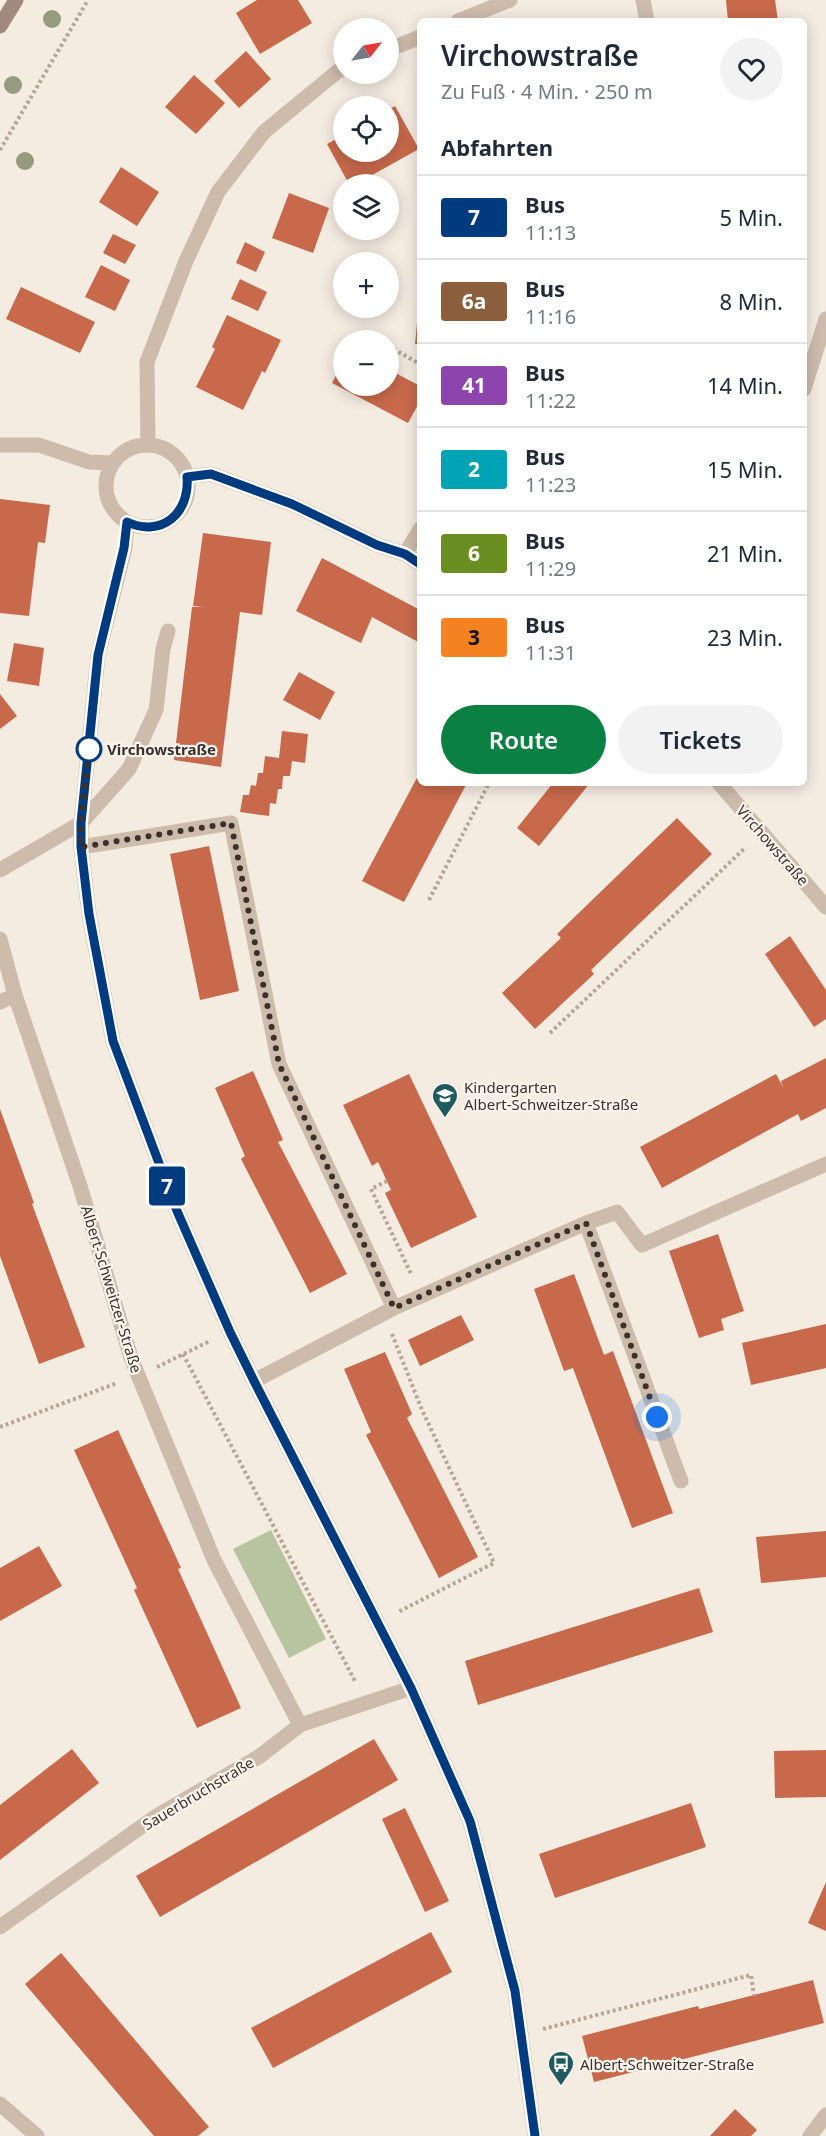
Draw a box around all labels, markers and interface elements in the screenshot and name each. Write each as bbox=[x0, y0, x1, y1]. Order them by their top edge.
north arrow bbox=[333, 18, 399, 84]
map controls bbox=[333, 18, 399, 396]
text: Virchowstraße bbox=[441, 36, 639, 74]
button: heart bbox=[720, 38, 783, 101]
text: Zu Fuß · 4 Min. · 250 m bbox=[441, 78, 653, 105]
button: locate bbox=[333, 96, 399, 162]
text: Abfahrten bbox=[441, 132, 553, 162]
button: layers bbox=[333, 174, 399, 240]
text: Bus bbox=[525, 189, 565, 219]
text: 5 Min. bbox=[720, 202, 783, 232]
text: 7 bbox=[468, 203, 480, 231]
text: 11:13 bbox=[525, 219, 576, 246]
button: + bbox=[333, 252, 399, 318]
text: Bus bbox=[525, 273, 565, 303]
text: 8 Min. bbox=[720, 286, 783, 316]
text: 6a bbox=[462, 287, 486, 315]
text: 11:16 bbox=[525, 303, 576, 330]
button: − bbox=[333, 330, 399, 396]
text: Bus bbox=[525, 357, 565, 387]
text: 14 Min. bbox=[707, 370, 783, 400]
text: 41 bbox=[462, 371, 486, 399]
text: 11:22 bbox=[525, 387, 576, 414]
text: Bus bbox=[525, 441, 565, 471]
text: 15 Min. bbox=[707, 454, 783, 484]
text: 2 bbox=[468, 455, 480, 483]
text: 11:23 bbox=[525, 471, 576, 498]
text: Bus bbox=[525, 525, 565, 555]
text: 21 Min. bbox=[707, 538, 783, 568]
text: 6 bbox=[468, 539, 480, 567]
text: 11:29 bbox=[525, 555, 576, 582]
text: Bus bbox=[525, 609, 565, 639]
text: 23 Min. bbox=[707, 622, 783, 652]
text: 3 bbox=[468, 623, 480, 651]
text: 11:31 bbox=[525, 639, 576, 666]
button: Route bbox=[441, 705, 606, 774]
button: Tickets bbox=[618, 705, 783, 774]
marker: Virchowstraße bbox=[76, 736, 102, 762]
place label: Virchowstraße bbox=[107, 739, 216, 759]
street label: Virchowstraße bbox=[732, 800, 814, 890]
place label: Kindergarten Albert-Schweitzer-Straße bbox=[464, 1077, 638, 1114]
school or university icon: Kindergarten Albert-Schweitzer-Straße bbox=[430, 1081, 460, 1119]
line badge: 7 bbox=[148, 1166, 186, 1206]
text: 7 bbox=[161, 1172, 173, 1200]
street label: Albert-Schweitzer-Straße bbox=[77, 1203, 147, 1375]
your location bbox=[642, 1402, 672, 1432]
street label: Sauerbruchstraße bbox=[139, 1752, 257, 1834]
bus stop icon: Albert-Schweitzer-Straße bbox=[546, 2049, 576, 2087]
place label: Albert-Schweitzer-Straße bbox=[580, 2054, 754, 2074]

